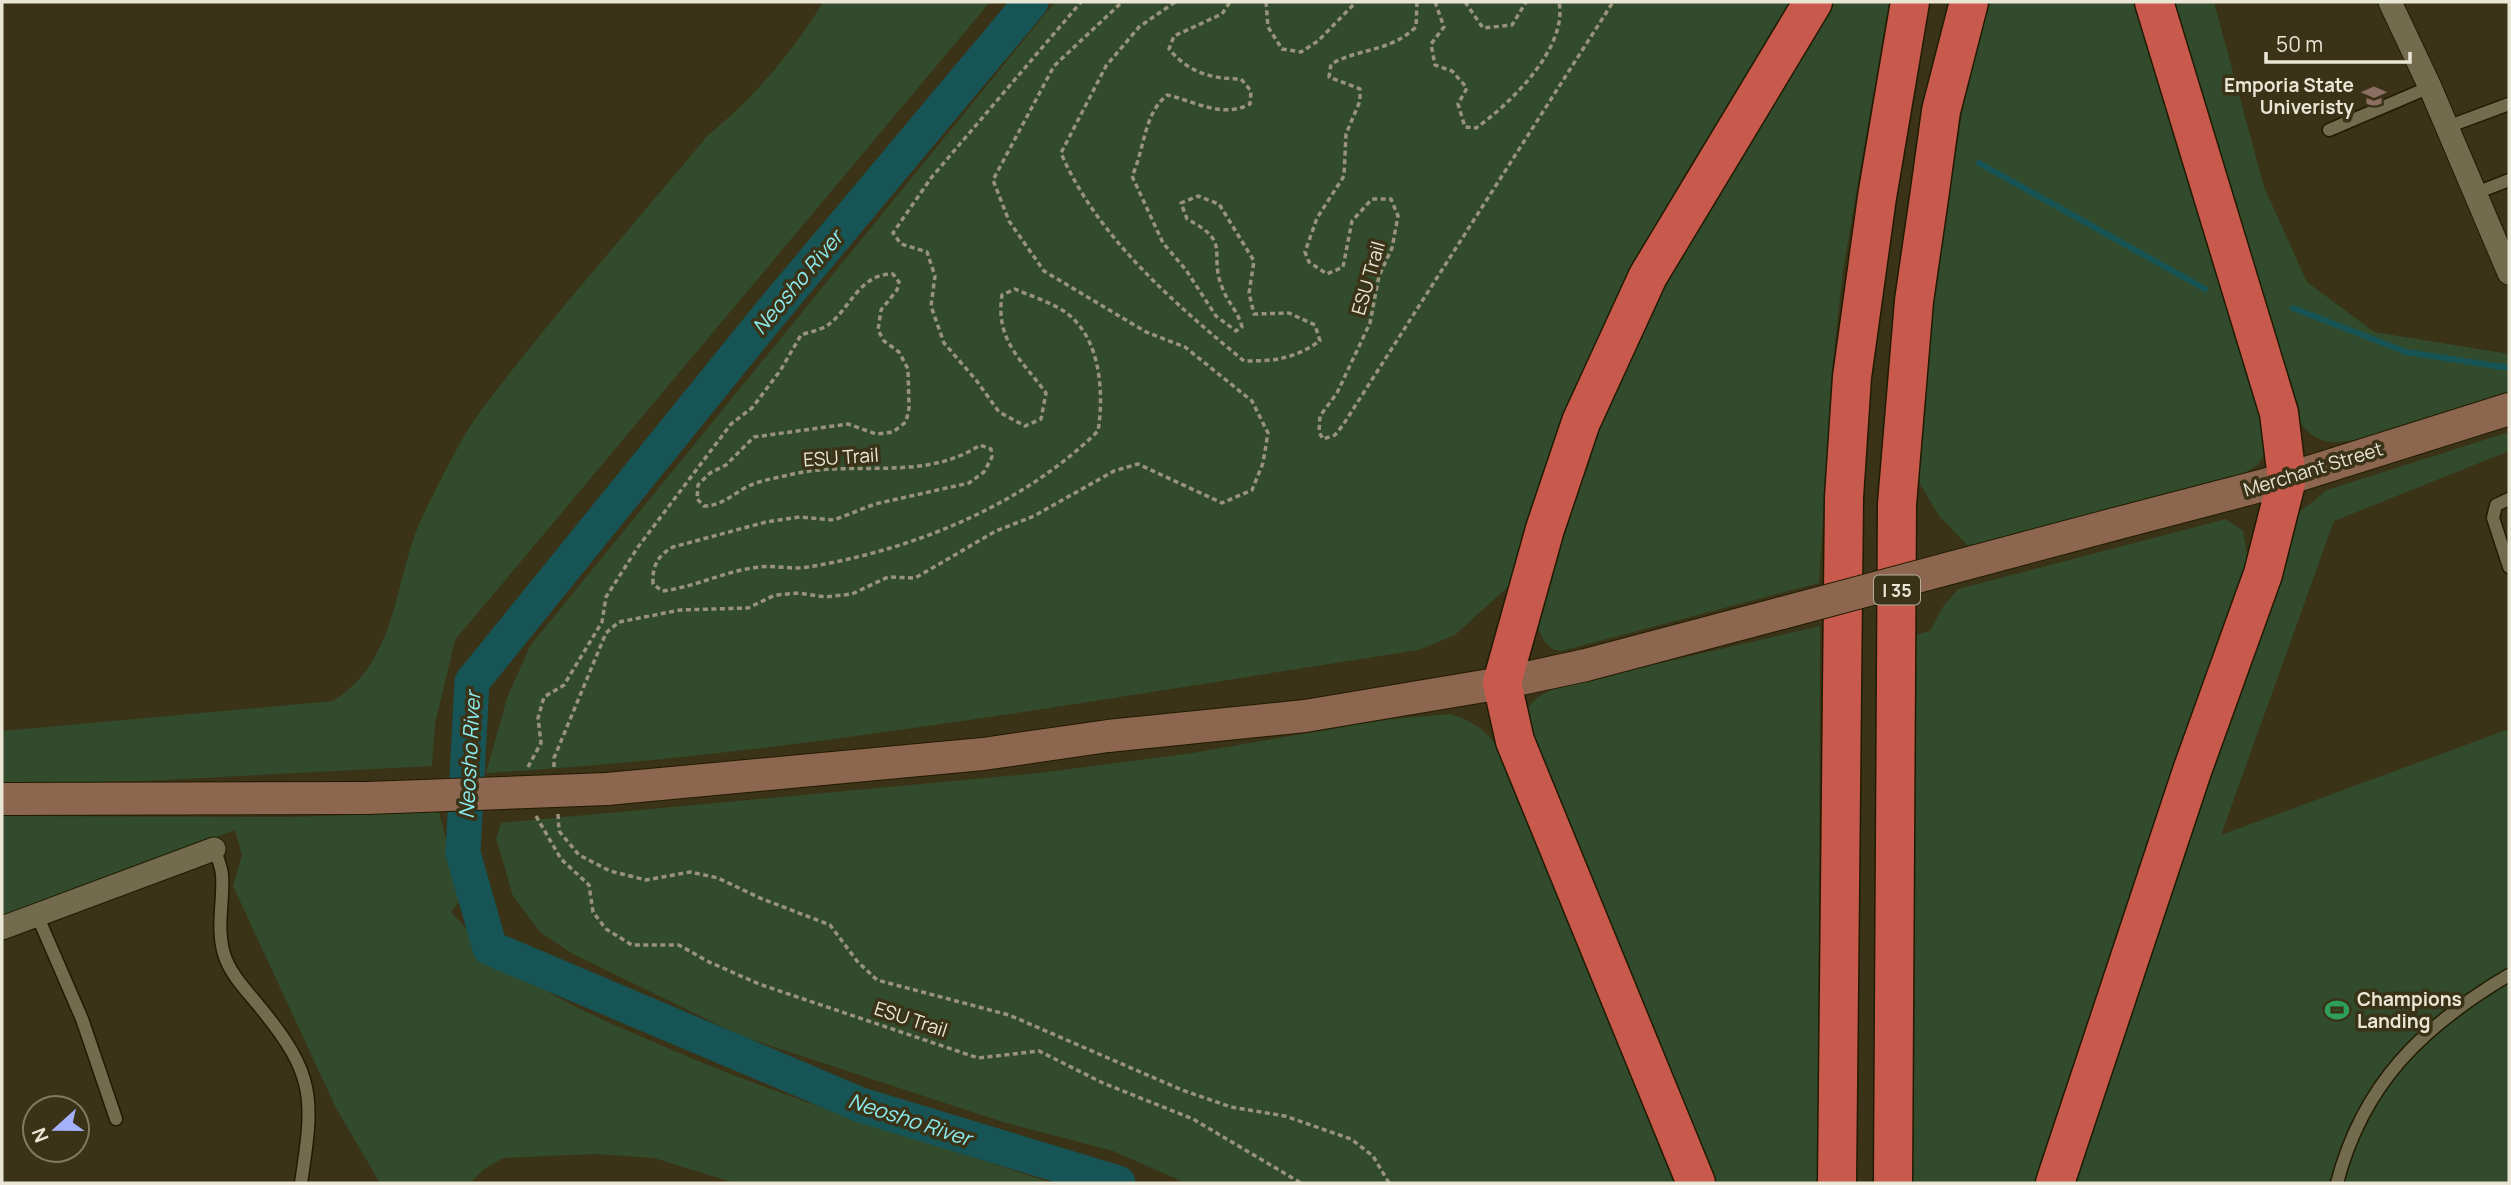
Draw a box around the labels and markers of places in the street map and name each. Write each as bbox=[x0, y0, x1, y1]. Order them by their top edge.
place label: Emporia State Univeristy bbox=[2224, 72, 2354, 120]
school or university icon: Emporia State Univeristy bbox=[2360, 82, 2388, 110]
place label: Champions Landing bbox=[2357, 986, 2462, 1034]
sports icon: Champions Landing bbox=[2323, 996, 2351, 1024]

